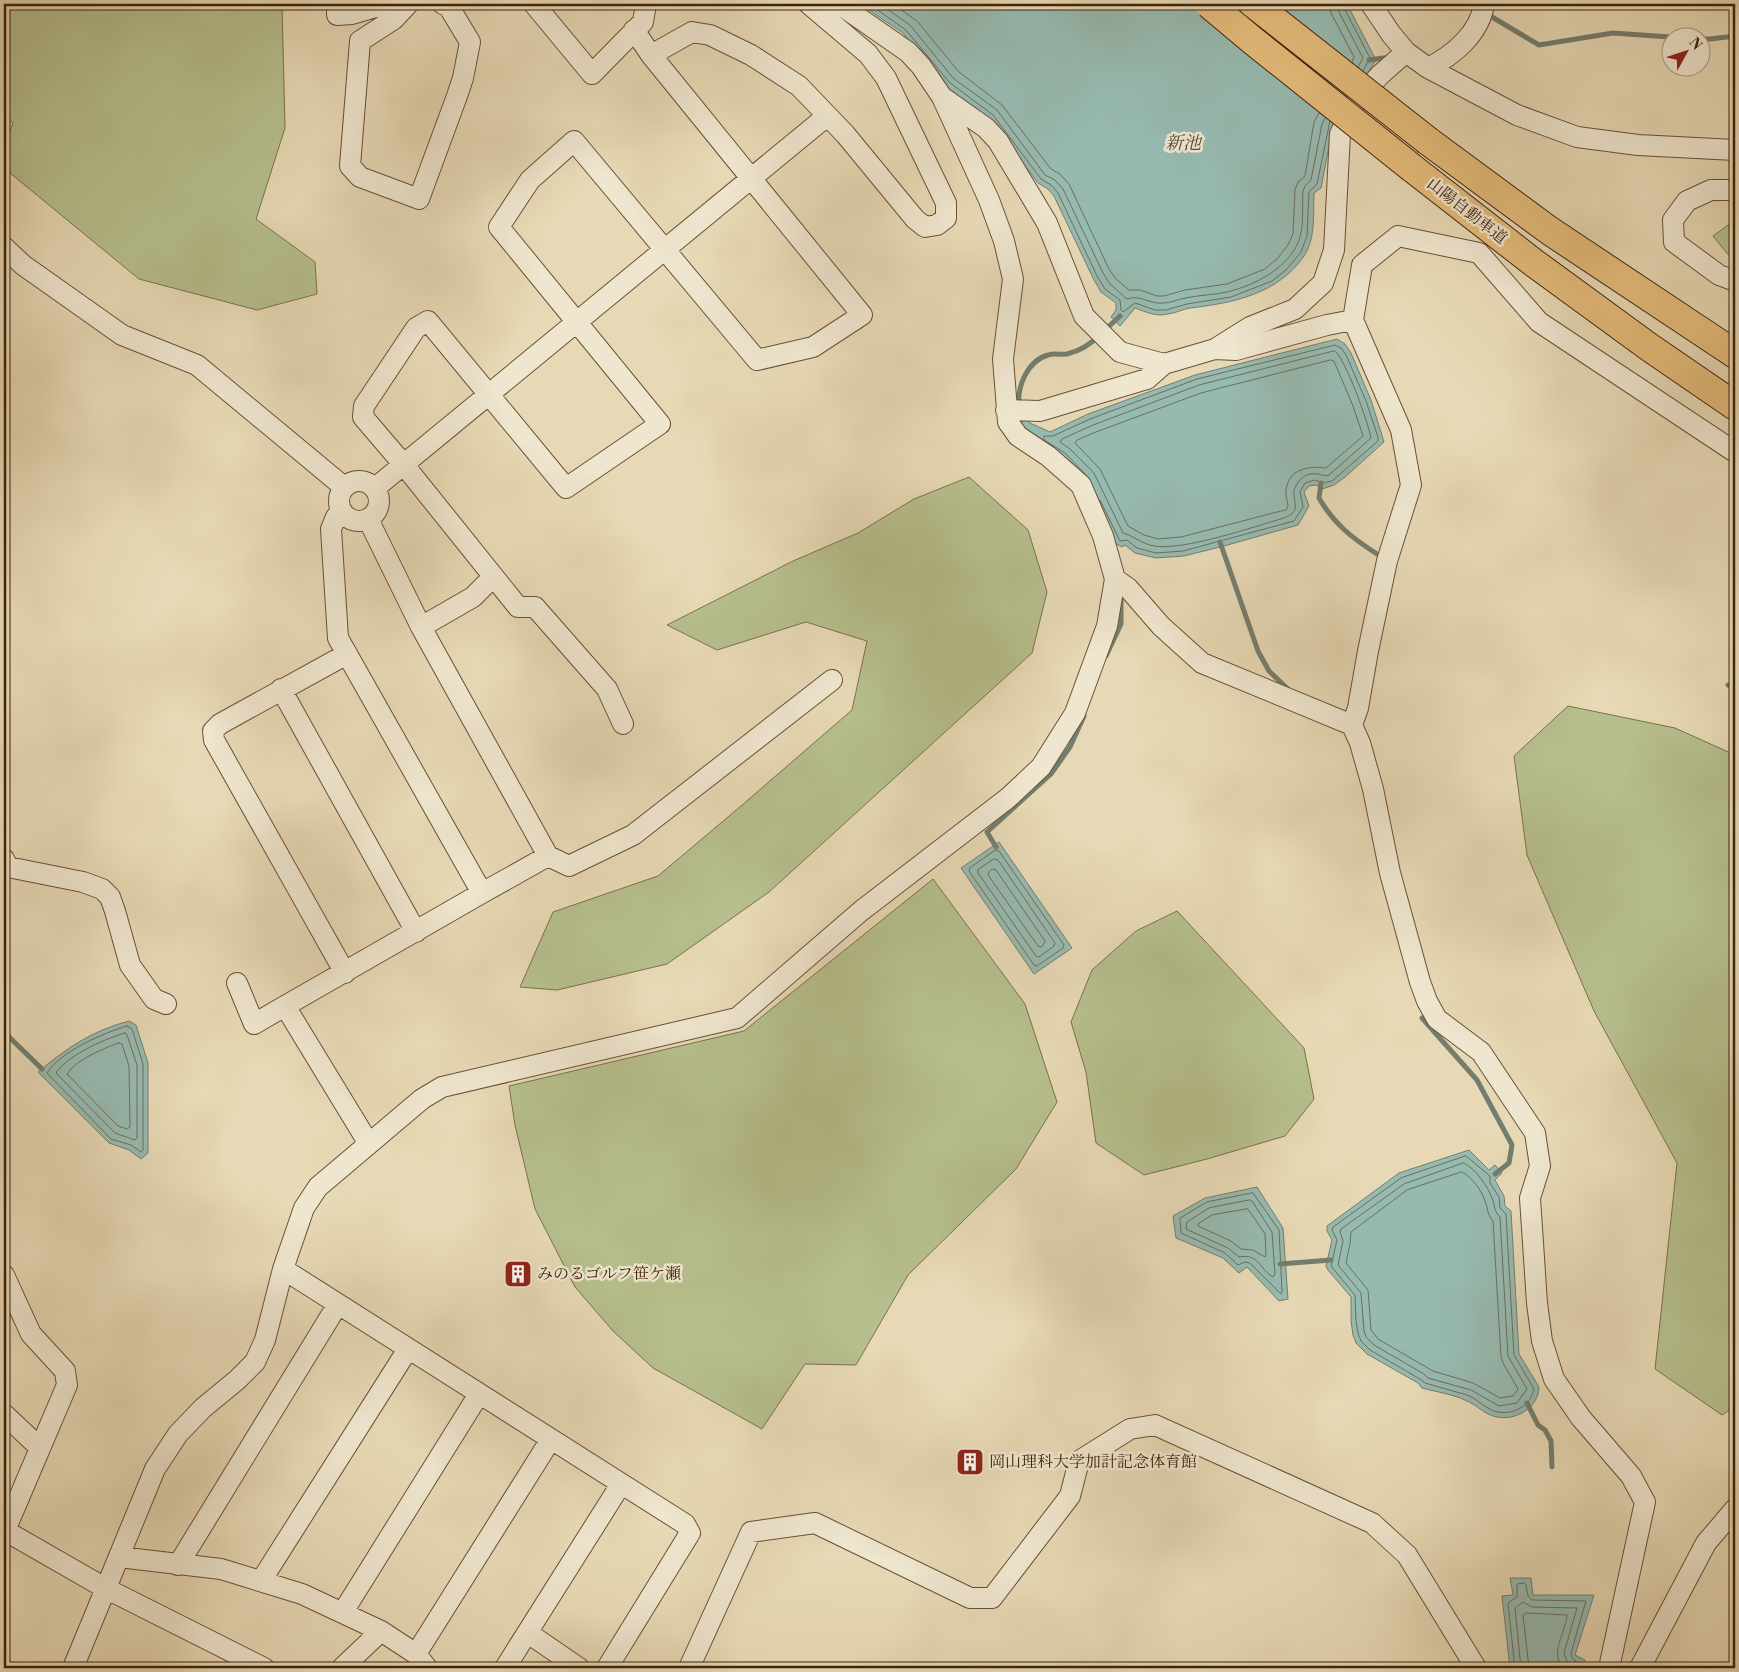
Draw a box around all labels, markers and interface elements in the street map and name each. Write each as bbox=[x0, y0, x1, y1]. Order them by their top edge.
north arrow bbox=[1662, 28, 1712, 78]
text: N bbox=[1685, 34, 1706, 54]
water label: 新池 bbox=[1165, 132, 1203, 155]
street label: 山陽自動車道 bbox=[1423, 174, 1511, 248]
building icon: みのるゴルフ笹ケ瀬 bbox=[503, 1259, 533, 1289]
place label: みのるゴルフ笹ケ瀬 bbox=[537, 1264, 681, 1284]
building icon: 岡山理科大学加計記念体育館 bbox=[955, 1447, 985, 1477]
place label: 岡山理科大学加計記念体育館 bbox=[989, 1452, 1197, 1472]

